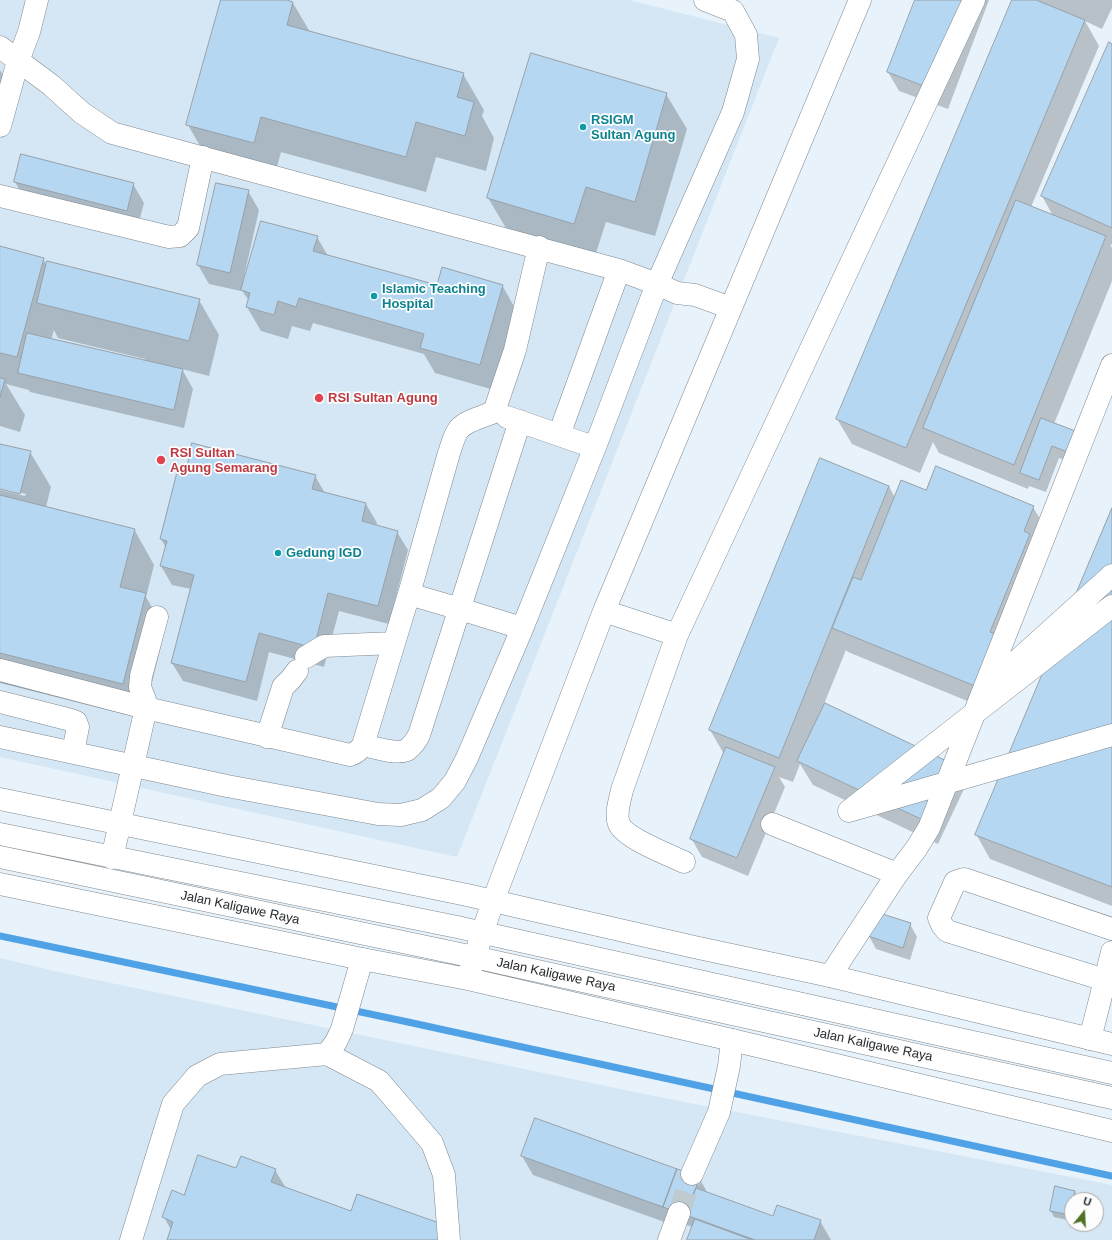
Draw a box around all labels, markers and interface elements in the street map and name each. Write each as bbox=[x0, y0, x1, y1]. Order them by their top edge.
place label: RSIGM Sultan Agung bbox=[591, 112, 675, 143]
marker: RSIGM Sultan Agung bbox=[578, 122, 588, 132]
place label: Islamic Teaching Hospital bbox=[382, 281, 486, 312]
marker: Islamic Teaching Hospital bbox=[369, 291, 379, 301]
place label: RSI Sultan Agung bbox=[328, 390, 438, 406]
marker: RSI Sultan Agung bbox=[313, 392, 325, 404]
place label: RSI Sultan Agung Semarang bbox=[170, 445, 278, 476]
marker: RSI Sultan Agung Semarang bbox=[155, 454, 167, 466]
place label: Gedung IGD bbox=[286, 545, 362, 561]
marker: Gedung IGD bbox=[273, 548, 283, 558]
street label: Jalan Kaligawe Raya bbox=[179, 888, 301, 928]
street label: Jalan Kaligawe Raya bbox=[495, 955, 617, 995]
street label: Jalan Kaligawe Raya bbox=[812, 1025, 934, 1065]
north arrow bbox=[1064, 1192, 1104, 1232]
text: U bbox=[1082, 1195, 1093, 1208]

